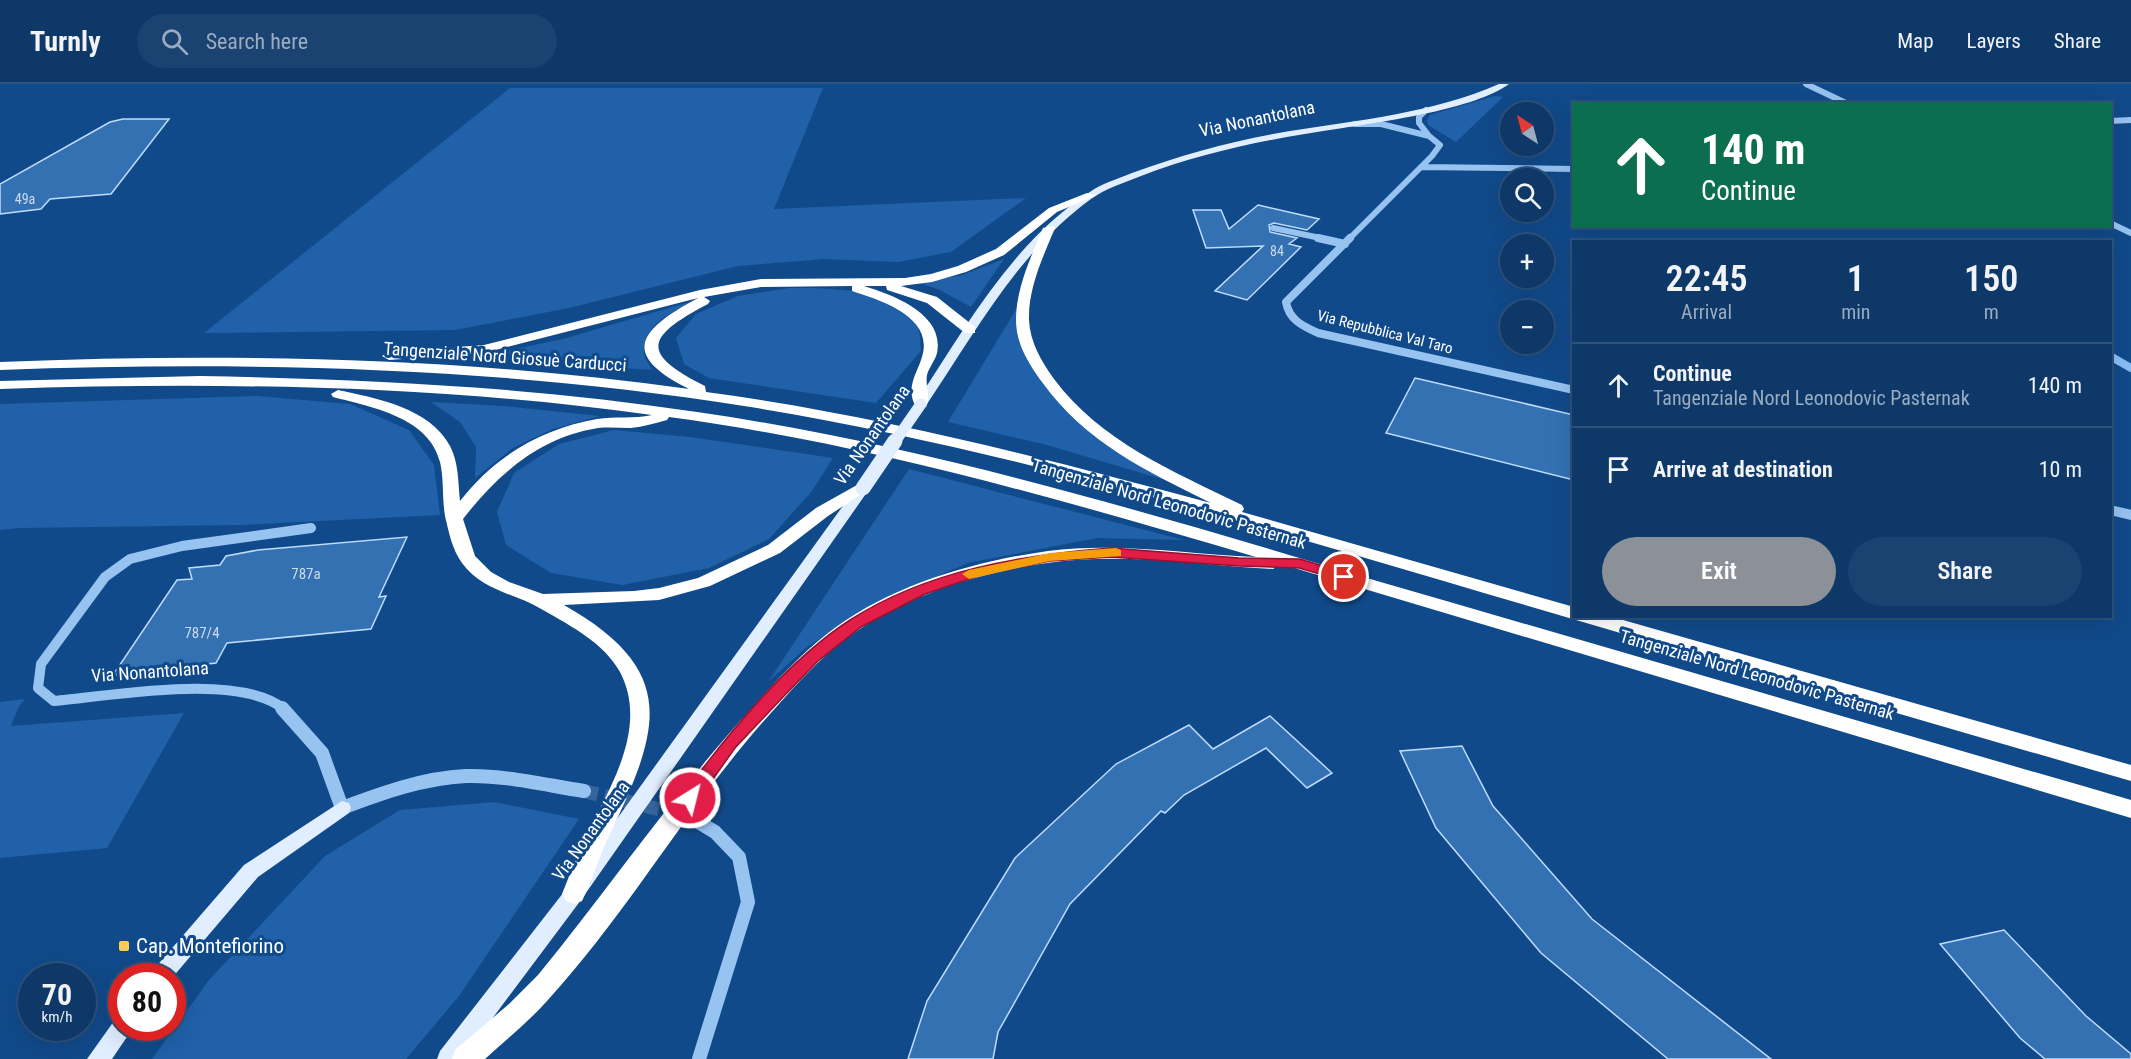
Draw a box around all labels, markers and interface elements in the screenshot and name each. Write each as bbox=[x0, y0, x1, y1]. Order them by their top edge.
search box bbox=[137, 14, 557, 68]
text: Turnly bbox=[30, 25, 101, 58]
icon: search bbox=[158, 25, 191, 58]
text: Search here bbox=[206, 29, 308, 54]
text: Map bbox=[1897, 29, 1934, 53]
text: Layers bbox=[1967, 29, 2021, 53]
text: Share bbox=[2054, 29, 2101, 53]
street label: Via Nonantolana bbox=[1197, 96, 1317, 141]
north arrow bbox=[1500, 102, 1554, 156]
map controls bbox=[1500, 102, 1554, 354]
text: 140 m bbox=[1701, 125, 1806, 174]
icon: ahead bbox=[1602, 126, 1680, 204]
button: search bbox=[1500, 168, 1554, 222]
text: Continue bbox=[1701, 175, 1796, 207]
house number: 49a bbox=[15, 191, 35, 207]
button: + bbox=[1500, 234, 1554, 288]
house number: 84 bbox=[1270, 243, 1284, 259]
text: 22:45 bbox=[1666, 258, 1748, 300]
text: 1 bbox=[1847, 258, 1865, 300]
text: 150 bbox=[1964, 258, 2018, 300]
button: − bbox=[1500, 300, 1554, 354]
text: Arrival bbox=[1681, 300, 1732, 324]
text: min bbox=[1841, 300, 1870, 324]
text: m bbox=[1984, 300, 1999, 324]
street label: Via Repubblica Val Taro bbox=[1315, 306, 1455, 358]
street label: Tangenziale Nord Giosuè Carducci bbox=[383, 338, 627, 375]
text: Continue bbox=[1653, 361, 1732, 386]
icon: ahead bbox=[1602, 369, 1635, 402]
text: 140 m bbox=[2028, 373, 2082, 398]
street label: Via Nonantolana bbox=[829, 381, 914, 489]
text: Tangenziale Nord Leonodovic Pasternak bbox=[1653, 386, 1970, 410]
icon: arrive bbox=[1602, 453, 1635, 486]
street label: Tangenziale Nord Leonodovic Pasternak bbox=[1029, 454, 1309, 553]
text: Arrive at destination bbox=[1653, 457, 1833, 482]
text: 10 m bbox=[2039, 457, 2082, 482]
button: Exit bbox=[1602, 537, 1836, 606]
button: Share bbox=[1848, 537, 2082, 606]
pin bbox=[1318, 551, 1369, 602]
icon: arrive bbox=[1327, 560, 1360, 593]
house number: 787a bbox=[291, 565, 321, 583]
house number: 787/4 bbox=[184, 624, 220, 642]
street label: Tangenziale Nord Leonodovic Pasternak bbox=[1617, 625, 1897, 724]
street label: Via Nonantolana bbox=[91, 657, 209, 686]
position arrow bbox=[658, 766, 722, 830]
street label: Via Nonantolana bbox=[548, 777, 634, 884]
place label: Cap. Montefiorino bbox=[136, 934, 284, 958]
marker: Cap. Montefiorino bbox=[117, 939, 131, 953]
speed limit sign: 80 bbox=[108, 963, 186, 1041]
text: 70 bbox=[42, 977, 72, 1012]
text: km/h bbox=[42, 1008, 72, 1026]

